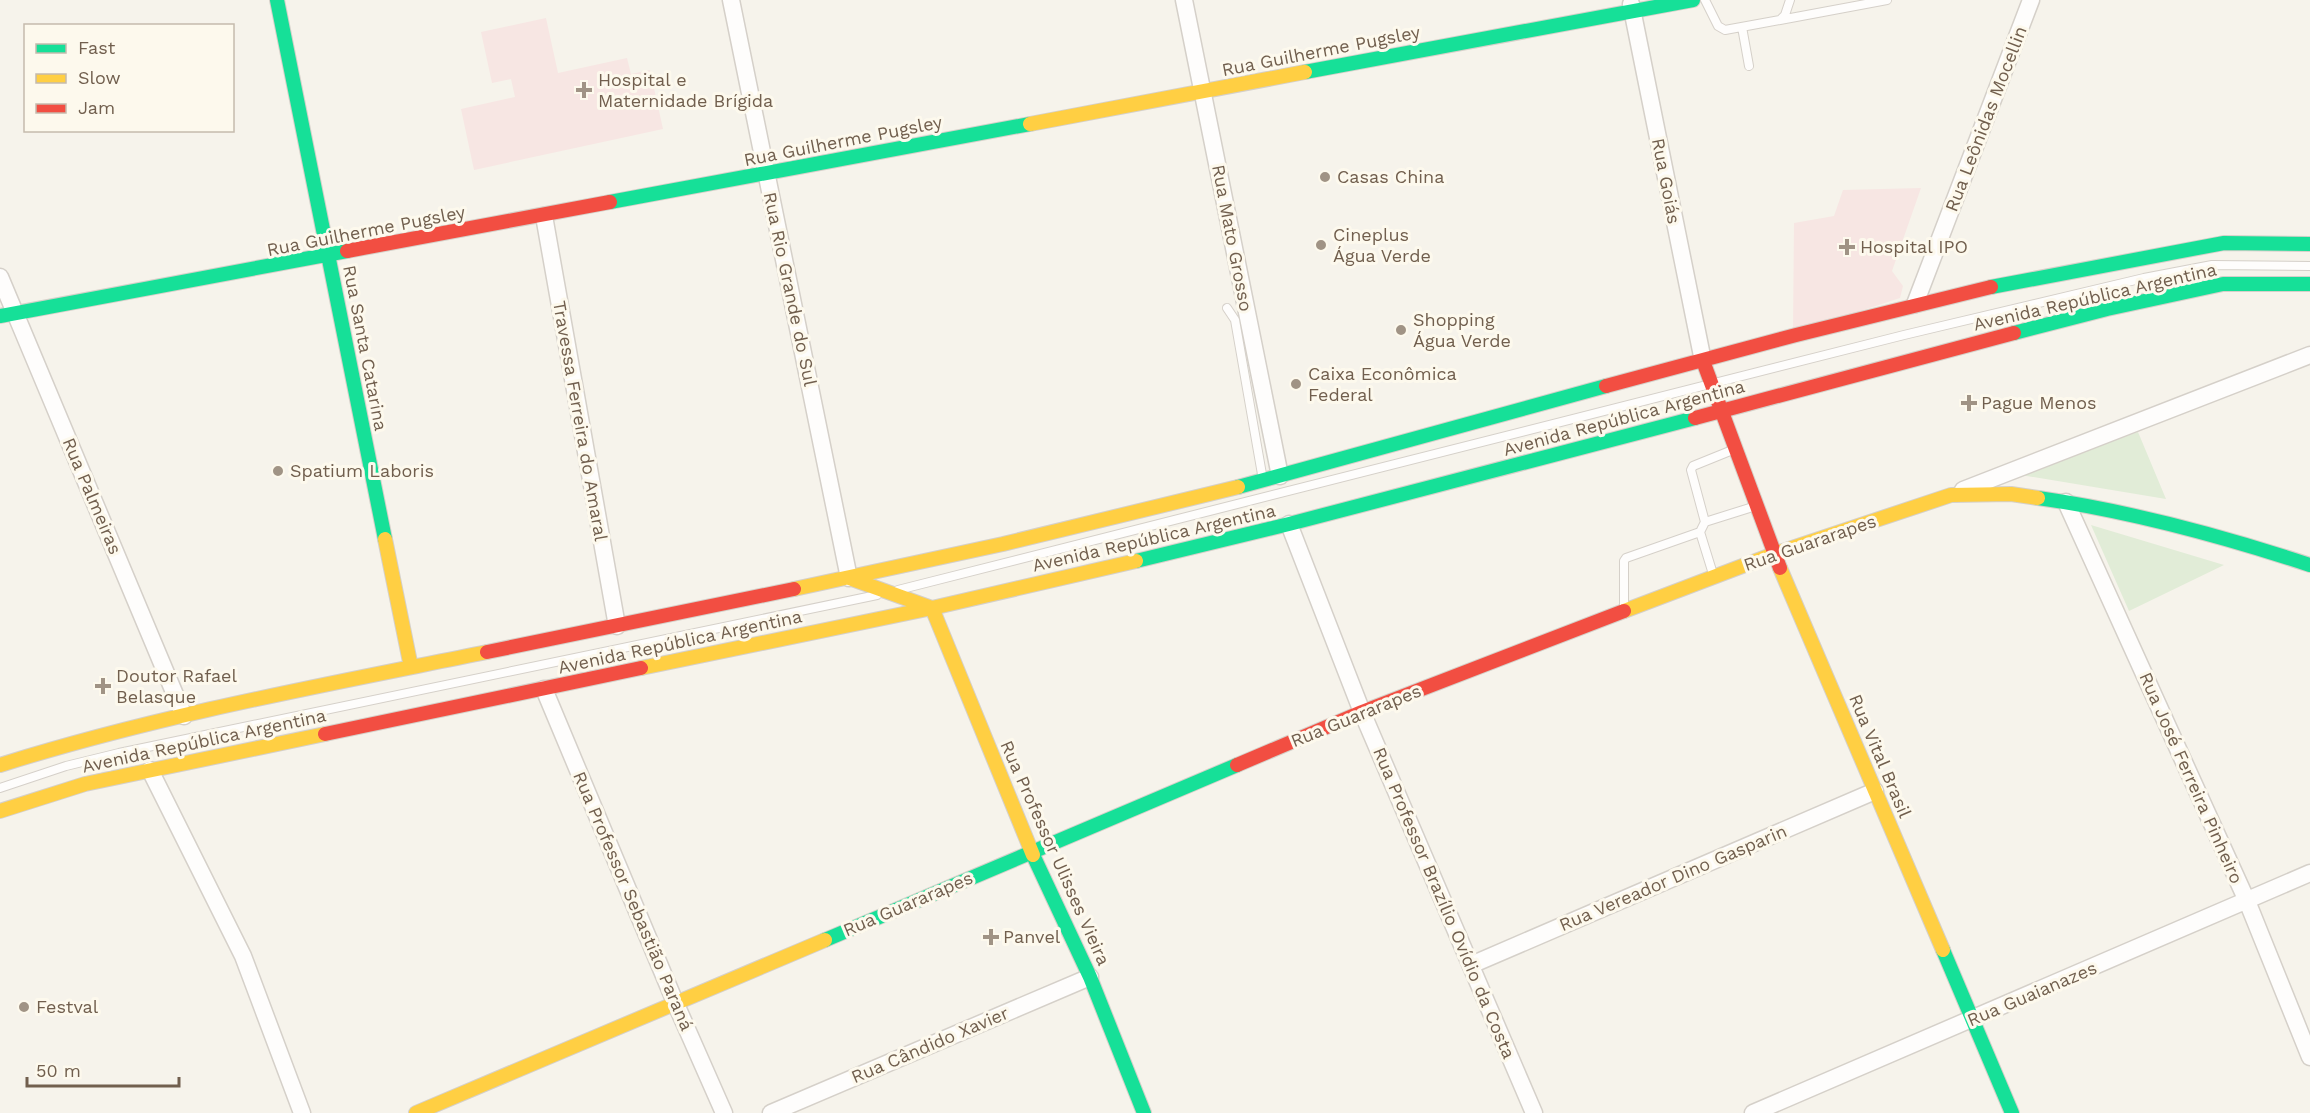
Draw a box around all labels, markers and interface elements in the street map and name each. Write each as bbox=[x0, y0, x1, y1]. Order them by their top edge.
street label: Rua Guilherme Pugsley bbox=[1220, 21, 1423, 80]
street label: Rua Leônidas Mocellin bbox=[1940, 23, 2031, 215]
legend bbox=[24, 24, 234, 132]
text: Fast bbox=[78, 37, 116, 58]
text: Slow bbox=[78, 67, 121, 88]
place label: Hospital e Maternidade Brígida bbox=[598, 69, 773, 111]
marker: Hospital e Maternidade Brígida bbox=[575, 81, 593, 99]
text: Jam bbox=[78, 97, 115, 118]
street label: Rua Guilherme Pugsley bbox=[742, 111, 945, 170]
street label: Rua Goiás bbox=[1648, 136, 1685, 226]
street label: Rua Mato Grosso bbox=[1208, 163, 1257, 313]
place label: Casas China bbox=[1337, 166, 1444, 187]
marker: Casas China bbox=[1318, 170, 1332, 184]
street label: Rua Rio Grande do Sul bbox=[760, 190, 821, 388]
street label: Rua Guilherme Pugsley bbox=[265, 201, 468, 260]
place label: Cineplus Água Verde bbox=[1333, 224, 1431, 266]
place label: Hospital IPO bbox=[1860, 236, 1968, 257]
marker: Cineplus Água Verde bbox=[1314, 238, 1328, 252]
marker: Hospital IPO bbox=[1838, 238, 1856, 256]
street label: Avenida República Argentina bbox=[1971, 258, 2218, 335]
street label: Rua Santa Catarina bbox=[339, 263, 392, 432]
street label: Travessa Ferreira do Amaral bbox=[549, 299, 612, 543]
place label: Shopping Água Verde bbox=[1413, 309, 1511, 351]
marker: Shopping Água Verde bbox=[1394, 323, 1408, 337]
place label: Caixa Econômica Federal bbox=[1308, 363, 1457, 405]
street label: Avenida República Argentina bbox=[1501, 375, 1747, 460]
marker: Caixa Econômica Federal bbox=[1289, 377, 1303, 391]
place label: Pague Menos bbox=[1981, 392, 2096, 413]
marker: Pague Menos bbox=[1962, 396, 1976, 410]
street label: Rua Palmeiras bbox=[58, 434, 126, 557]
place label: Spatium Laboris bbox=[290, 460, 434, 481]
marker: Spatium Laboris bbox=[271, 464, 285, 478]
street label: Avenida República Argentina bbox=[1030, 499, 1277, 576]
street label: Rua Guararapes bbox=[1741, 510, 1879, 575]
street label: Avenida República Argentina bbox=[556, 605, 804, 678]
place label: Doutor Rafael Belasque bbox=[116, 665, 237, 707]
street label: Rua José Ferreira Pinheiro bbox=[2135, 669, 2248, 887]
marker: Doutor Rafael Belasque bbox=[94, 677, 112, 695]
street label: Rua Guararapes bbox=[1288, 680, 1424, 751]
street label: Rua Vital Brasil bbox=[1845, 691, 1916, 821]
street label: Avenida República Argentina bbox=[80, 704, 328, 777]
street label: Rua Professor Ulisses Vieira bbox=[996, 737, 1115, 968]
street label: Rua Professor Brazílio Ovídio da Costa bbox=[1369, 744, 1520, 1062]
street label: Rua Professor Sebastião Paraná bbox=[569, 768, 698, 1034]
street label: Rua Vereador Dino Gasparin bbox=[1556, 820, 1790, 935]
street label: Rua Guararapes bbox=[840, 867, 976, 940]
place label: Panvel bbox=[1003, 926, 1061, 947]
marker: Panvel bbox=[984, 930, 998, 944]
street label: Rua Guaianazes bbox=[1964, 957, 2100, 1030]
place label: Festval bbox=[36, 996, 99, 1017]
marker: Festval bbox=[17, 1000, 31, 1014]
street label: Rua Cândido Xavier bbox=[848, 1002, 1012, 1087]
scale bar bbox=[27, 1050, 178, 1088]
text: 50 m bbox=[36, 1060, 81, 1081]

